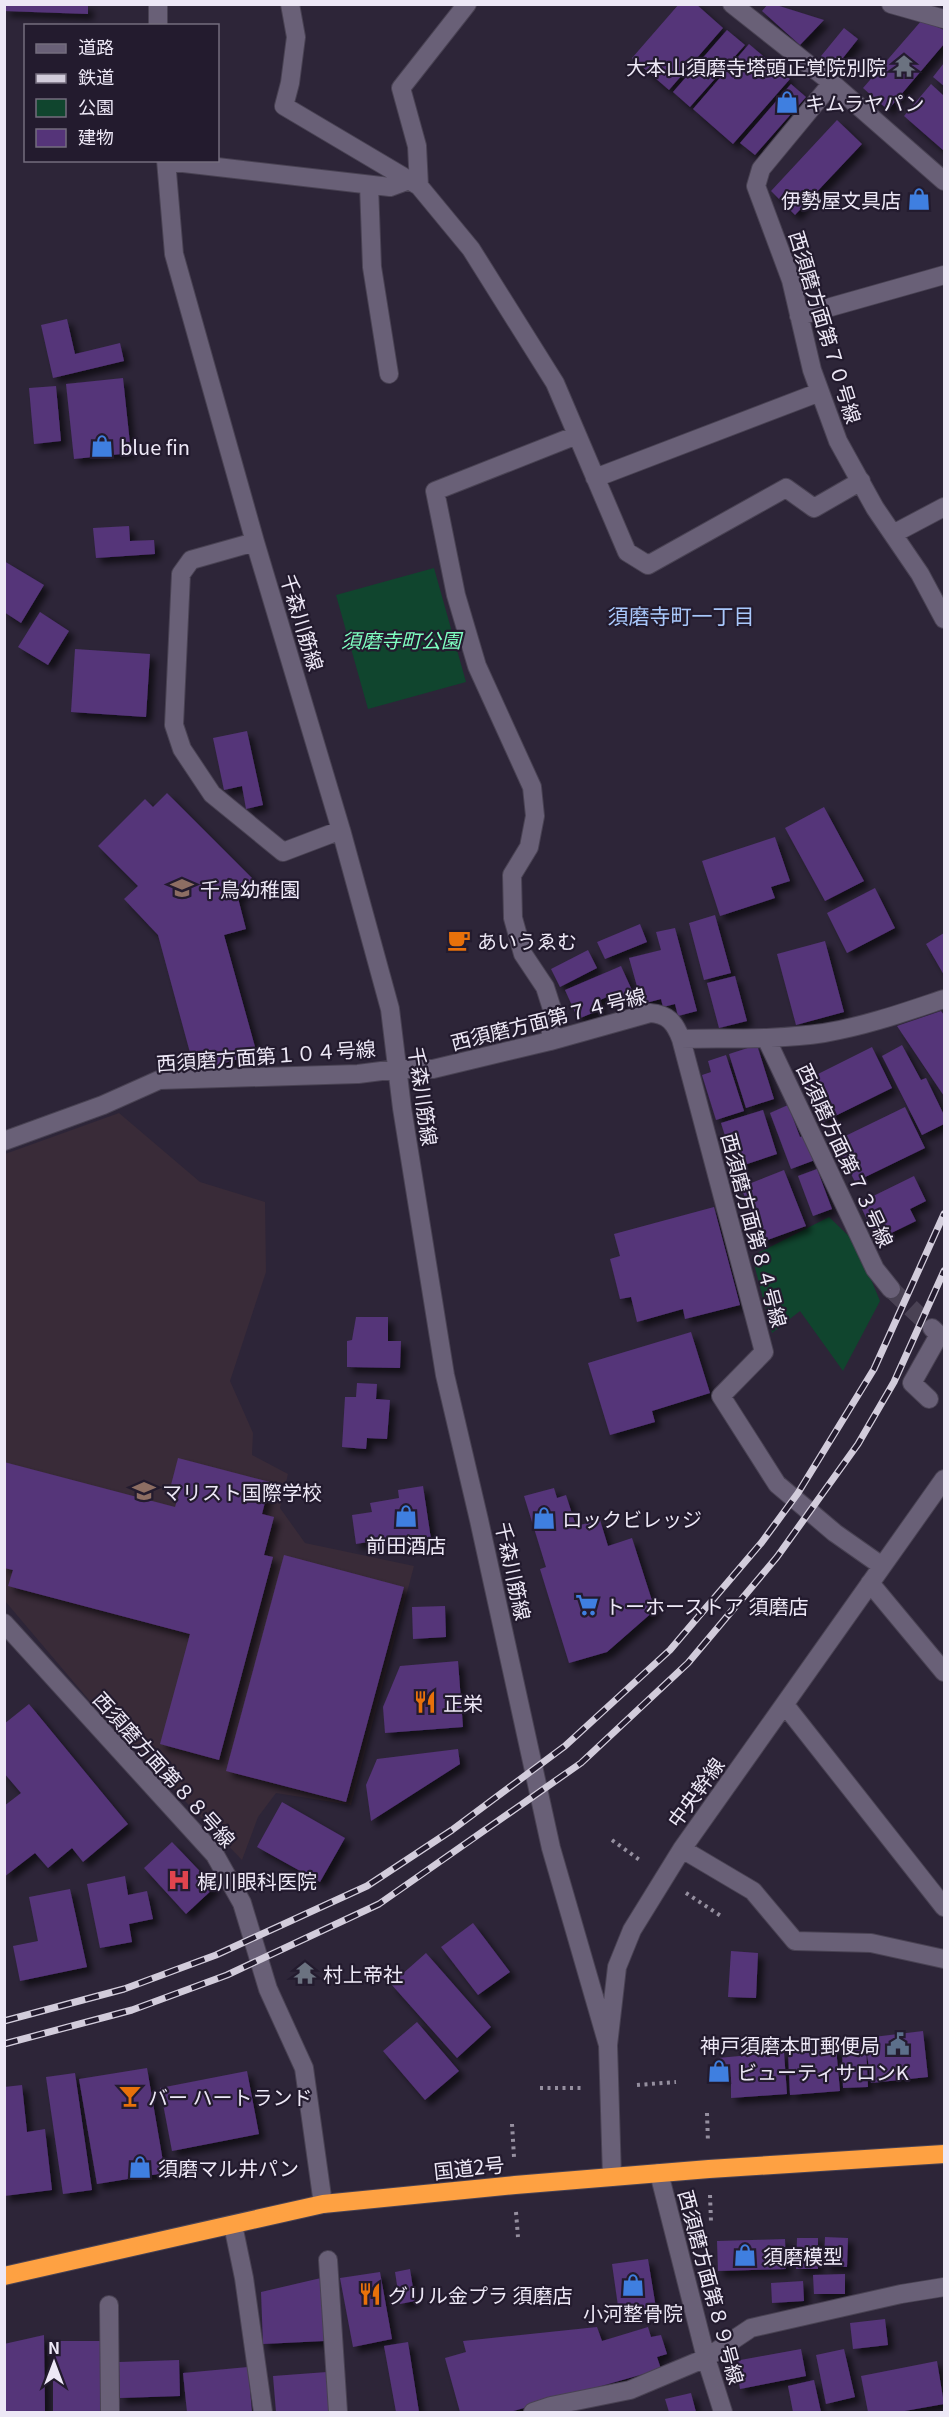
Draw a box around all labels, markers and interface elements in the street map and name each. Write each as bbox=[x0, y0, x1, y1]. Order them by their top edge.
legend bbox=[24, 24, 219, 162]
text: 道路 bbox=[78, 33, 114, 59]
place label: 大本山須磨寺塔頭正覚院別院 bbox=[626, 52, 886, 81]
temple icon: 大本山須磨寺塔頭正覚院別院 bbox=[891, 53, 917, 79]
text: 鉄道 bbox=[78, 63, 114, 89]
place label: キムラヤパン bbox=[805, 88, 925, 117]
shop icon: キムラヤパン bbox=[774, 89, 800, 115]
text: 公園 bbox=[78, 93, 114, 119]
text: 建物 bbox=[78, 123, 114, 149]
place label: 伊勢屋文具店 bbox=[781, 185, 901, 214]
shop icon: 伊勢屋文具店 bbox=[906, 186, 932, 212]
street label: 西須磨方面第７０号線 bbox=[783, 227, 869, 427]
place label: blue fin bbox=[120, 432, 190, 461]
shop icon: blue fin bbox=[89, 433, 115, 459]
street label: 千森川筋線 bbox=[275, 570, 331, 674]
district label: 須磨寺町一丁目 bbox=[608, 600, 755, 630]
park label: 須磨寺町公園 bbox=[341, 625, 464, 654]
place label: 千鳥幼稚園 bbox=[200, 874, 300, 903]
school or university icon: 千鳥幼稚園 bbox=[169, 875, 195, 901]
place label: あいうゑむ bbox=[477, 926, 577, 955]
cafe icon: あいうゑむ bbox=[446, 927, 472, 953]
street label: 西須磨方面第７４号線 bbox=[447, 980, 649, 1056]
street label: 西須磨方面第１０４号線 bbox=[155, 1033, 377, 1077]
street label: 千森川筋線 bbox=[403, 1044, 445, 1148]
street label: 西須磨方面第７３号線 bbox=[791, 1058, 901, 1252]
street label: 西須磨方面第８４号線 bbox=[715, 1130, 795, 1330]
place label: マリスト国際学校 bbox=[162, 1477, 322, 1506]
school or university icon: マリスト国際学校 bbox=[131, 1478, 157, 1504]
shop icon: 前田酒店 bbox=[393, 1503, 419, 1529]
place label: ロックビレッジ bbox=[562, 1504, 702, 1533]
shop icon: ロックビレッジ bbox=[531, 1505, 557, 1531]
street label: 千森川筋線 bbox=[489, 1519, 539, 1623]
place label: 前田酒店 bbox=[366, 1530, 446, 1559]
place label: トーホーストア 須磨店 bbox=[605, 1591, 808, 1620]
supermarket icon: トーホーストア 須磨店 bbox=[574, 1592, 600, 1618]
street label: 西須磨方面第８８号線 bbox=[87, 1685, 243, 1853]
place label: 正栄 bbox=[443, 1688, 483, 1717]
restaurant icon: 正栄 bbox=[412, 1689, 438, 1715]
street label: 中央幹線 bbox=[660, 1751, 730, 1833]
place label: 梶川眼科医院 bbox=[197, 1866, 317, 1895]
hospital icon: 梶川眼科医院 bbox=[166, 1867, 192, 1893]
place label: 村上帝社 bbox=[323, 1959, 403, 1988]
temple icon: 村上帝社 bbox=[292, 1960, 318, 1986]
place label: 神戸須磨本町郵便局 bbox=[700, 2030, 880, 2059]
public building icon: 神戸須磨本町郵便局 bbox=[885, 2031, 911, 2057]
place label: ビューティサロンK bbox=[737, 2057, 909, 2086]
shop icon: ビューティサロンK bbox=[706, 2058, 732, 2084]
place label: バー ハートランド bbox=[148, 2082, 312, 2111]
bar icon: バー ハートランド bbox=[117, 2083, 143, 2109]
street label: 国道2号 bbox=[432, 2149, 506, 2185]
place label: 須磨マル井パン bbox=[158, 2153, 299, 2182]
shop icon: 須磨マル井パン bbox=[127, 2154, 153, 2180]
street label: 西須磨方面第８９号線 bbox=[672, 2187, 752, 2387]
place label: 須磨模型 bbox=[763, 2241, 843, 2270]
shop icon: 須磨模型 bbox=[732, 2242, 758, 2268]
shop icon: 小河整骨院 bbox=[620, 2272, 646, 2298]
place label: グリル金プラ 須磨店 bbox=[388, 2280, 572, 2309]
restaurant icon: グリル金プラ 須磨店 bbox=[357, 2281, 383, 2307]
place label: 小河整骨院 bbox=[583, 2298, 683, 2327]
north arrow bbox=[24, 2333, 84, 2393]
text: N bbox=[48, 2335, 60, 2359]

